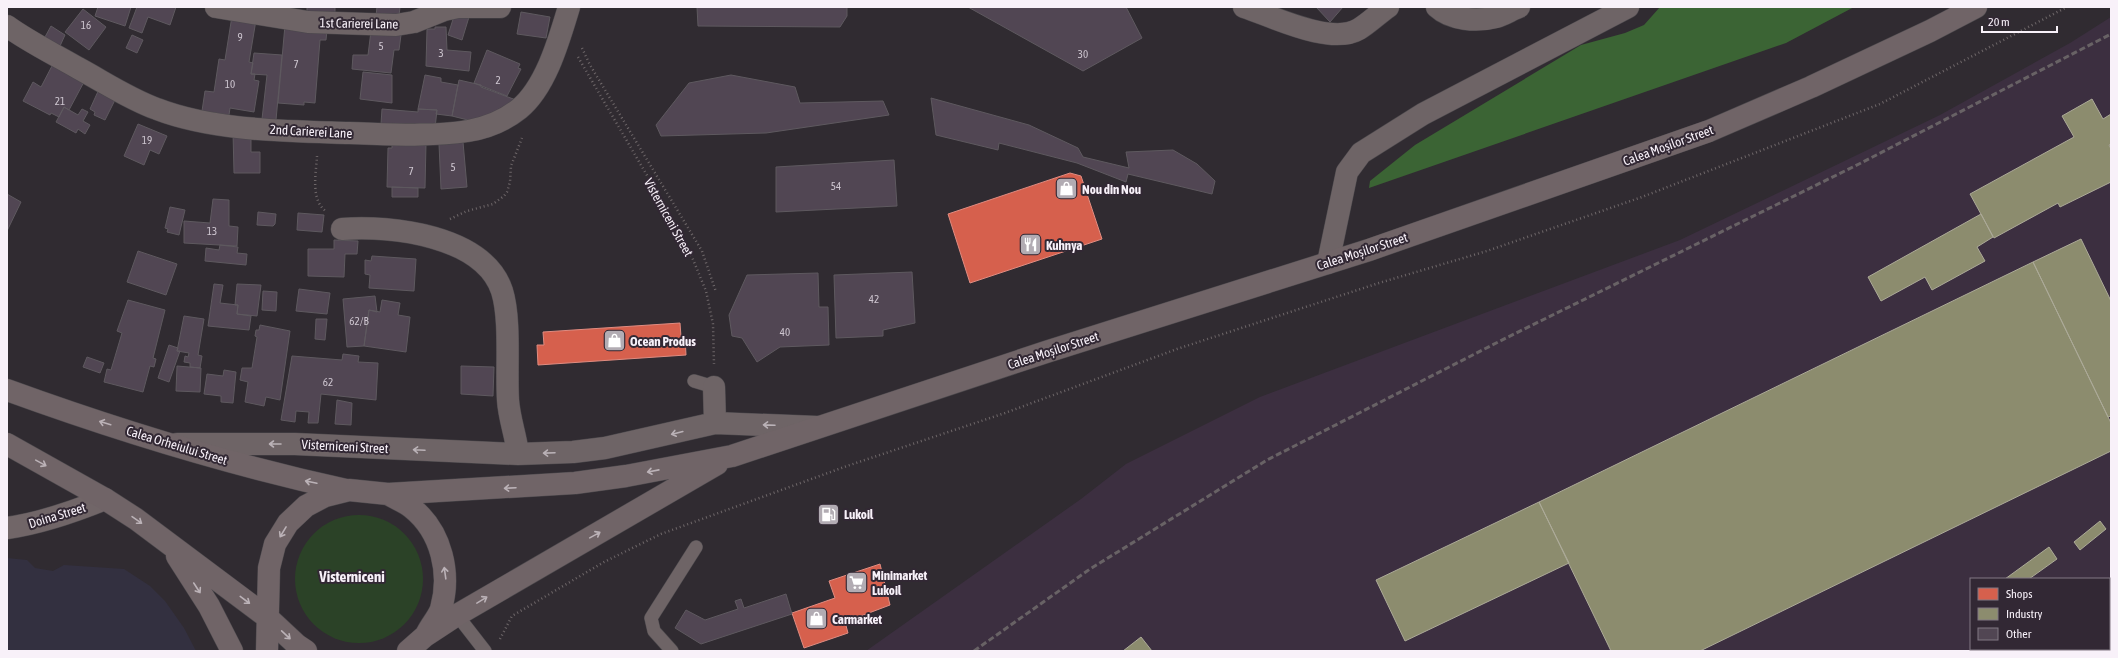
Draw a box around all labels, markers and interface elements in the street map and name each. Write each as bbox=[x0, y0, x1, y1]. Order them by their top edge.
scale bar bbox=[1982, 8, 2057, 34]
street label: 1st Carierei Lane bbox=[320, 15, 399, 32]
text: 20 m bbox=[1988, 15, 2010, 29]
house number: 16 bbox=[81, 19, 91, 31]
house number: 9 bbox=[237, 31, 243, 43]
house number: 5 bbox=[378, 40, 384, 52]
house number: 3 bbox=[438, 47, 444, 59]
house number: 30 bbox=[1078, 48, 1088, 60]
house number: 7 bbox=[293, 58, 299, 70]
house number: 2 bbox=[495, 74, 501, 86]
house number: 10 bbox=[225, 78, 235, 90]
house number: 21 bbox=[55, 95, 65, 107]
street label: 2nd Carierei Lane bbox=[269, 122, 353, 141]
street label: Calea Moșilor Street bbox=[1621, 122, 1716, 169]
house number: 19 bbox=[142, 134, 152, 146]
house number: 5 bbox=[450, 161, 456, 173]
house number: 7 bbox=[408, 165, 414, 177]
street label: Visterniceni Street bbox=[641, 176, 696, 259]
shop icon: Nou din Nou bbox=[1053, 176, 1079, 202]
house number: 54 bbox=[831, 180, 841, 192]
place label: Nou din Nou bbox=[1082, 182, 1141, 197]
house number: 13 bbox=[207, 225, 217, 237]
street label: Calea Moșilor Street bbox=[1315, 230, 1410, 273]
restaurant icon: Kuhnya bbox=[1017, 232, 1043, 258]
place label: Kuhnya bbox=[1046, 238, 1082, 253]
house number: 42 bbox=[869, 293, 879, 305]
house number: 62/B bbox=[349, 315, 369, 327]
house number: 40 bbox=[780, 326, 790, 338]
shop icon: Ocean Produs bbox=[601, 328, 627, 354]
street label: Calea Moșilor Street bbox=[1006, 329, 1101, 372]
place label: Ocean Produs bbox=[630, 334, 696, 349]
house number: 62 bbox=[323, 376, 333, 388]
one-way arrow bbox=[99, 419, 112, 426]
one-way arrow bbox=[763, 422, 776, 429]
street label: Calea Orheiului Street bbox=[125, 423, 229, 468]
one-way arrow bbox=[671, 430, 684, 437]
street label: Visterniceni Street bbox=[301, 437, 389, 456]
one-way arrow bbox=[269, 440, 282, 448]
one-way arrow bbox=[413, 446, 426, 453]
one-way arrow bbox=[543, 449, 556, 457]
one-way arrow bbox=[35, 460, 47, 468]
one-way arrow bbox=[647, 467, 660, 475]
one-way arrow bbox=[305, 478, 318, 486]
one-way arrow bbox=[504, 484, 517, 492]
street label: Doina Street bbox=[27, 500, 88, 531]
fuel station icon: Lukoil bbox=[815, 501, 841, 527]
place label: Lukoil bbox=[844, 507, 874, 522]
one-way arrow bbox=[132, 516, 143, 524]
one-way arrow bbox=[278, 526, 286, 538]
one-way arrow bbox=[589, 531, 601, 539]
one-way arrow bbox=[441, 567, 449, 580]
district label: Visterniceni bbox=[318, 568, 385, 585]
place label: Minimarket Lukoil bbox=[872, 568, 928, 598]
supermarket icon: Minimarket Lukoil bbox=[843, 569, 869, 595]
legend bbox=[1970, 578, 2110, 650]
one-way arrow bbox=[193, 582, 201, 593]
text: Shops bbox=[2006, 587, 2032, 601]
one-way arrow bbox=[239, 596, 250, 604]
one-way arrow bbox=[476, 596, 487, 604]
shop icon: Carmarket bbox=[804, 606, 830, 632]
text: Industry bbox=[2006, 607, 2043, 621]
place label: Carmarket bbox=[832, 612, 882, 627]
text: Other bbox=[2006, 627, 2032, 641]
one-way arrow bbox=[281, 630, 291, 639]

